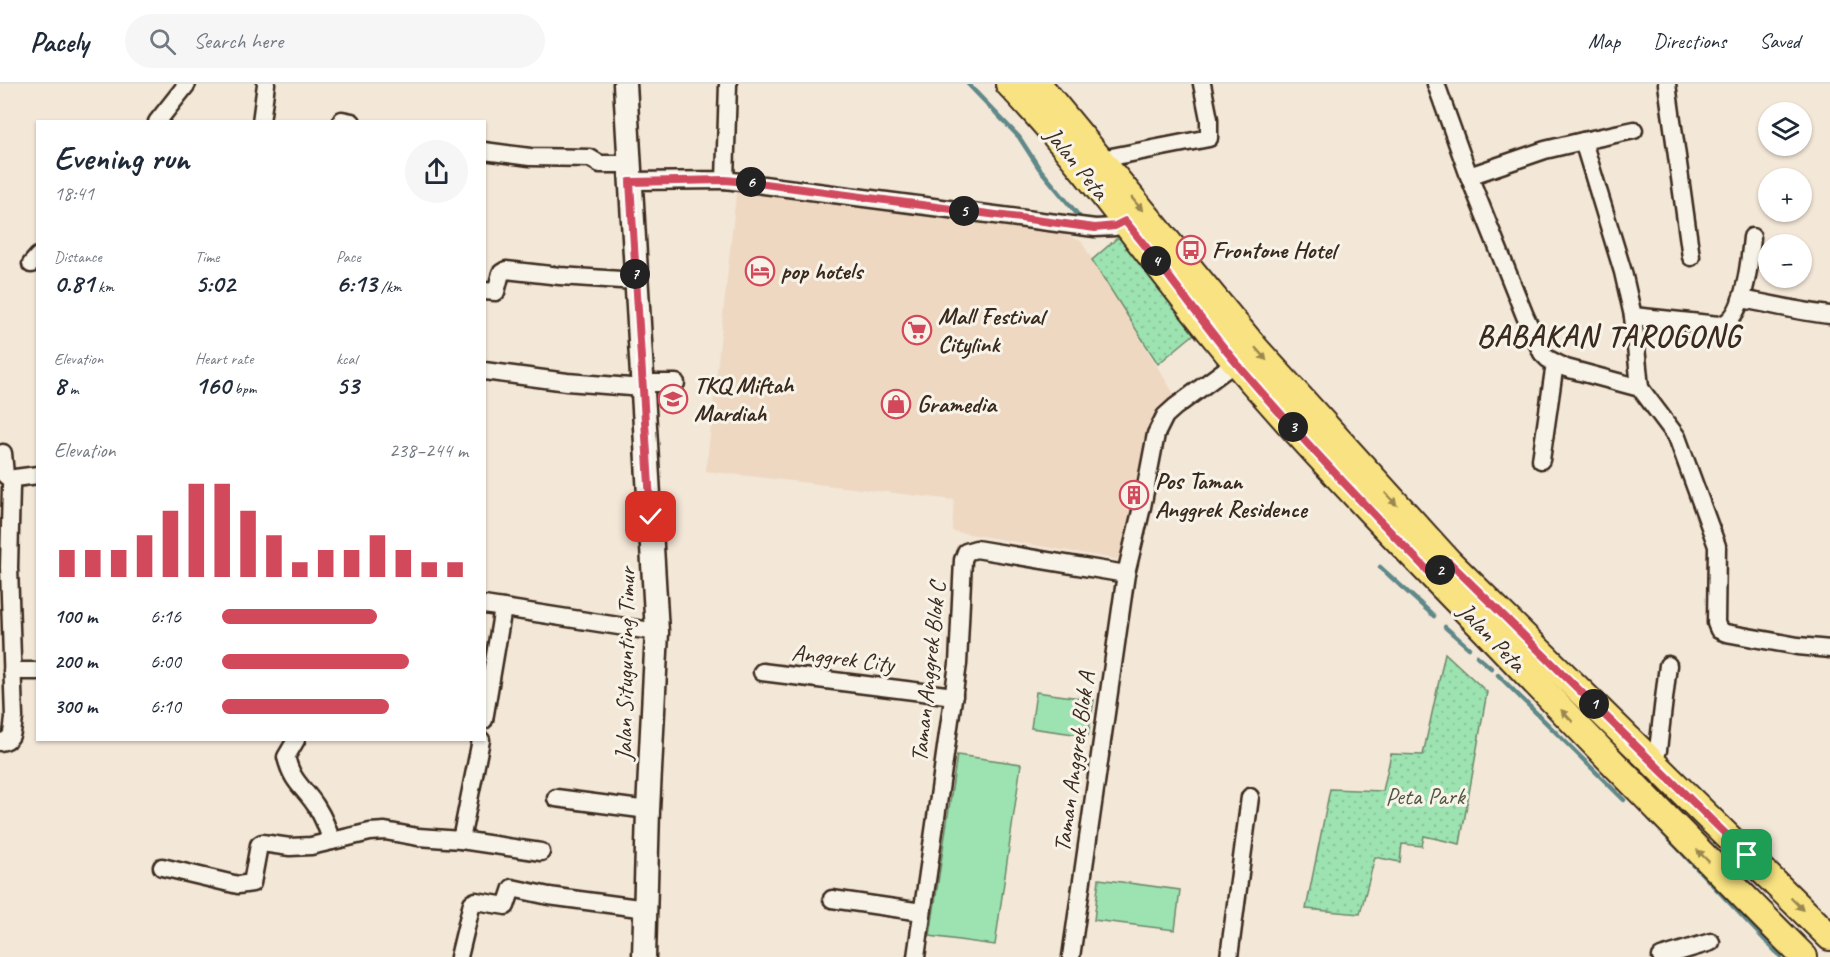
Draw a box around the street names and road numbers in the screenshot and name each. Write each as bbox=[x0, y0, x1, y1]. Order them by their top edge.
street label: Jalan Peta bbox=[1038, 120, 1116, 207]
street label: Jalan Situgunting Timur bbox=[608, 565, 642, 762]
street label: Taman Anggrek Blok C bbox=[904, 577, 953, 764]
street label: Jalan Peta bbox=[1451, 595, 1533, 679]
street label: Anggrek City bbox=[790, 637, 898, 679]
street label: Taman Anggrek Blok A bbox=[1047, 669, 1102, 854]

